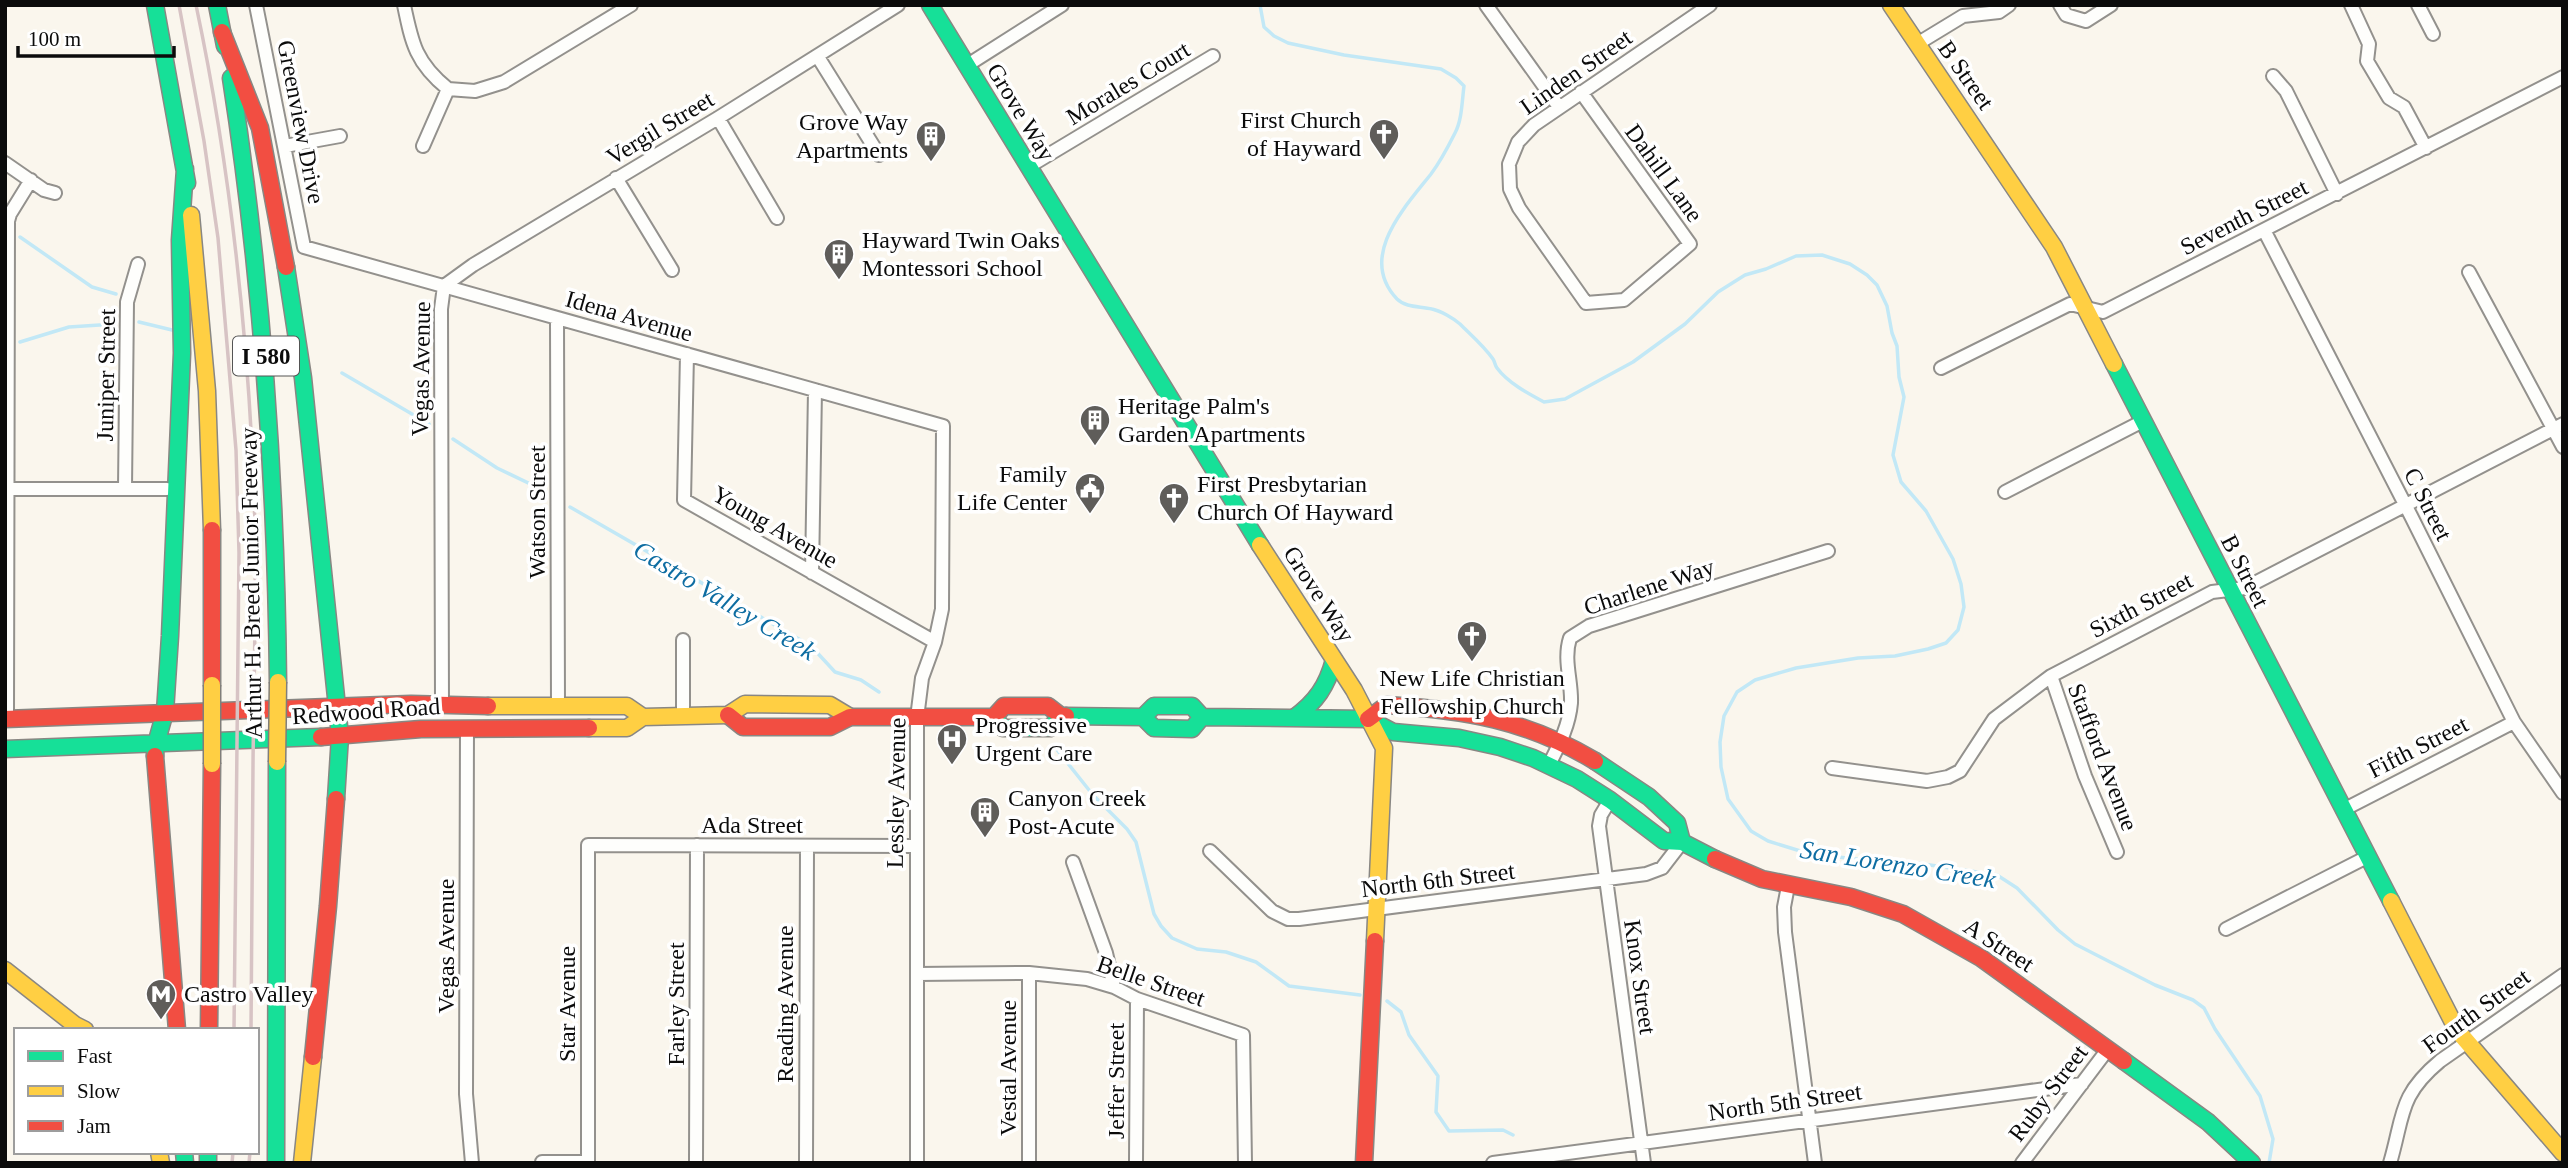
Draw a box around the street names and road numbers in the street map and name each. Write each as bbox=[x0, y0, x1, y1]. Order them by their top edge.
street label: Linden Street bbox=[1515, 24, 1637, 120]
street label: Morales Court bbox=[1062, 36, 1195, 130]
street label: B Street bbox=[1933, 36, 1999, 115]
street label: Greenview Drive bbox=[272, 38, 330, 206]
street label: Grove Way bbox=[982, 59, 1060, 165]
street label: Vergil Street bbox=[602, 86, 718, 170]
street label: Dahill Lane bbox=[1620, 119, 1708, 227]
street label: Seventh Street bbox=[2176, 174, 2312, 260]
street label: Idena Avenue bbox=[563, 285, 695, 347]
street label: Vegas Avenue bbox=[407, 301, 435, 437]
street label: Juniper Street bbox=[92, 308, 120, 442]
road number: I 580 bbox=[233, 336, 299, 376]
street label: Arthur H. Breed Junior Freeway bbox=[235, 427, 267, 739]
street label: Watson Street bbox=[524, 445, 550, 579]
street label: C Street bbox=[2399, 463, 2457, 545]
street label: Young Avenue bbox=[708, 481, 842, 573]
street label: B Street bbox=[2216, 530, 2274, 612]
street label: Grove Way bbox=[1278, 541, 1360, 647]
street label: Charlene Way bbox=[1581, 554, 1717, 620]
street label: Sixth Street bbox=[2085, 567, 2197, 643]
street label: Stafford Avenue bbox=[2063, 680, 2143, 834]
street label: Redwood Road bbox=[291, 693, 441, 729]
street label: Fifth Street bbox=[2364, 711, 2473, 783]
street label: Lessley Avenue bbox=[882, 717, 910, 869]
street label: Ada Street bbox=[701, 812, 803, 838]
street label: North 6th Street bbox=[1360, 858, 1517, 902]
street label: Vegas Avenue bbox=[433, 879, 459, 1013]
street label: A Street bbox=[1959, 913, 2039, 977]
street label: Knox Street bbox=[1619, 918, 1661, 1036]
street label: Reading Avenue bbox=[772, 925, 798, 1083]
street label: Farley Street bbox=[663, 942, 689, 1066]
street label: Star Avenue bbox=[554, 946, 580, 1062]
street label: Belle Street bbox=[1094, 950, 1209, 1012]
street label: Fourth Street bbox=[2417, 963, 2535, 1059]
street label: Vestal Avenue bbox=[995, 1000, 1021, 1136]
street label: Jeffer Street bbox=[1103, 1023, 1129, 1139]
street label: Ruby Street bbox=[2003, 1039, 2093, 1146]
street label: North 5th Street bbox=[1707, 1078, 1864, 1126]

